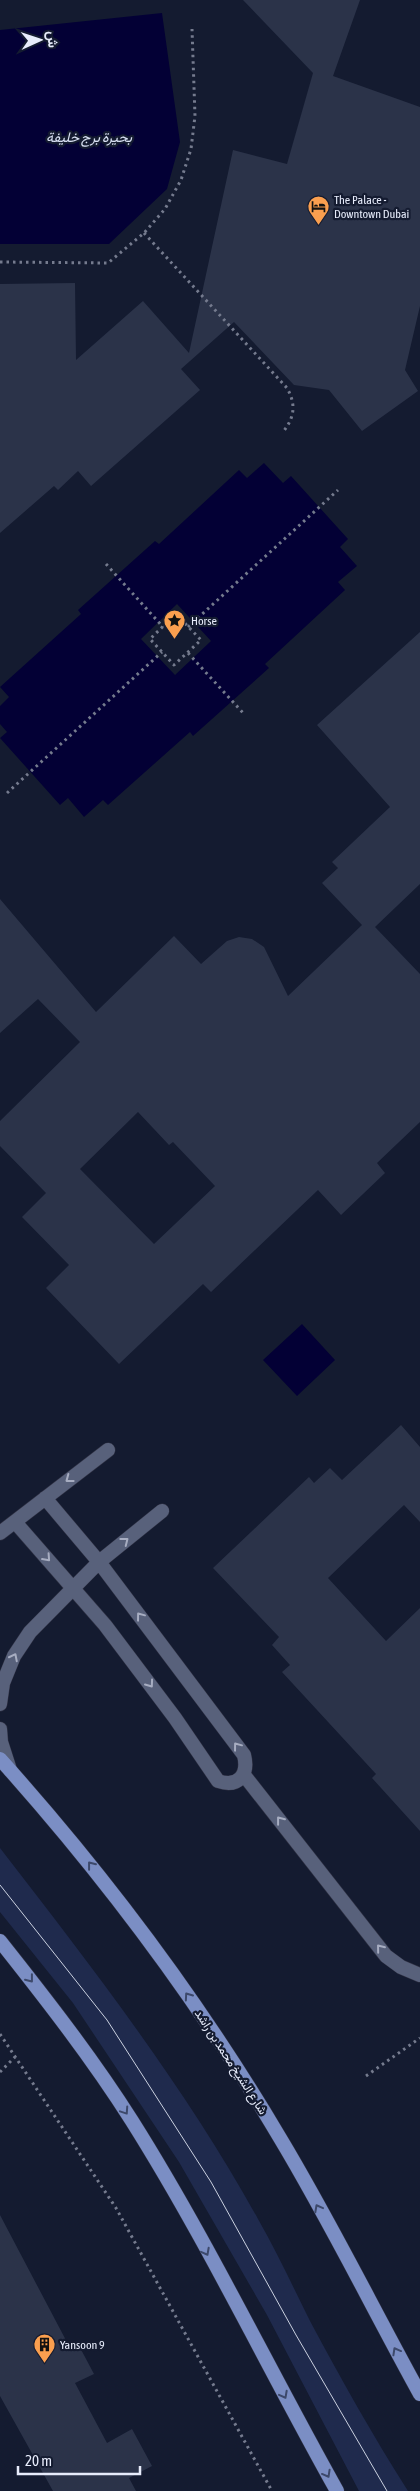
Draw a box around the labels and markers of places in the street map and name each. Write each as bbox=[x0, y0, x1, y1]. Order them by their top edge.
place label: The Palace - Downtown Dubai bbox=[334, 193, 409, 221]
hotel icon: The Palace - Downtown Dubai bbox=[306, 195, 330, 226]
place icon: Horse bbox=[163, 609, 187, 640]
place label: Horse bbox=[191, 614, 217, 628]
building icon: Yansoon 9 bbox=[32, 2333, 56, 2364]
place label: Yansoon 9 bbox=[60, 2338, 105, 2352]

